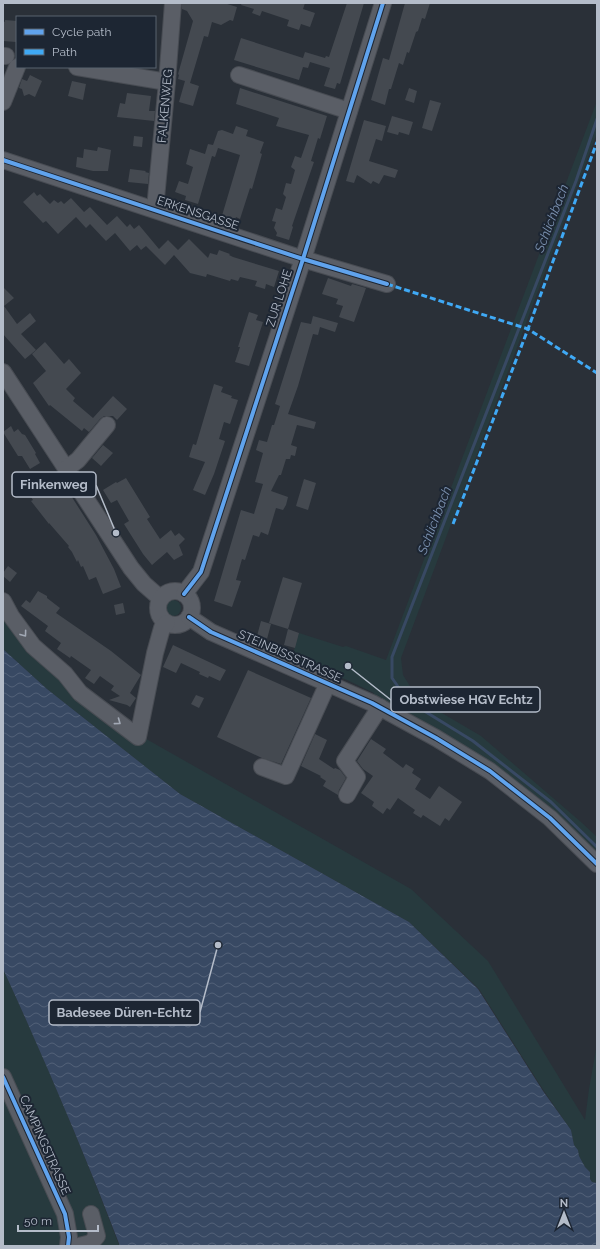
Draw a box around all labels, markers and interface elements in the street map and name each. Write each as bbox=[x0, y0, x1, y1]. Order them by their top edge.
legend bbox=[16, 16, 156, 68]
text: Cycle path bbox=[52, 25, 111, 39]
text: Path bbox=[52, 45, 77, 59]
street label: FALKENWEG bbox=[155, 69, 175, 143]
water label: Schlichbach bbox=[531, 182, 571, 255]
street label: ERKENSGASSE bbox=[155, 193, 241, 233]
street label: ZUR LOHE bbox=[263, 268, 295, 328]
callout: Finkenweg bbox=[12, 472, 96, 497]
text: Finkenweg bbox=[20, 477, 88, 492]
water label: Schlichbach bbox=[414, 484, 454, 557]
street label: STEINBISSSTRASSE bbox=[236, 627, 344, 685]
one-way arrow bbox=[19, 630, 26, 637]
callout: Obstwiese HGV Echtz bbox=[391, 687, 540, 712]
text: Obstwiese HGV Echtz bbox=[399, 692, 533, 707]
one-way arrow bbox=[114, 718, 121, 725]
callout: Badesee Düren-Echtz bbox=[49, 1000, 200, 1025]
text: Badesee Düren-Echtz bbox=[56, 1005, 192, 1020]
street label: CAMPINGSTRASSE bbox=[17, 1093, 73, 1197]
north arrow bbox=[544, 1193, 584, 1233]
text: N bbox=[560, 1197, 568, 1210]
scale bar bbox=[18, 1207, 98, 1233]
text: 50 m bbox=[24, 1214, 52, 1228]

